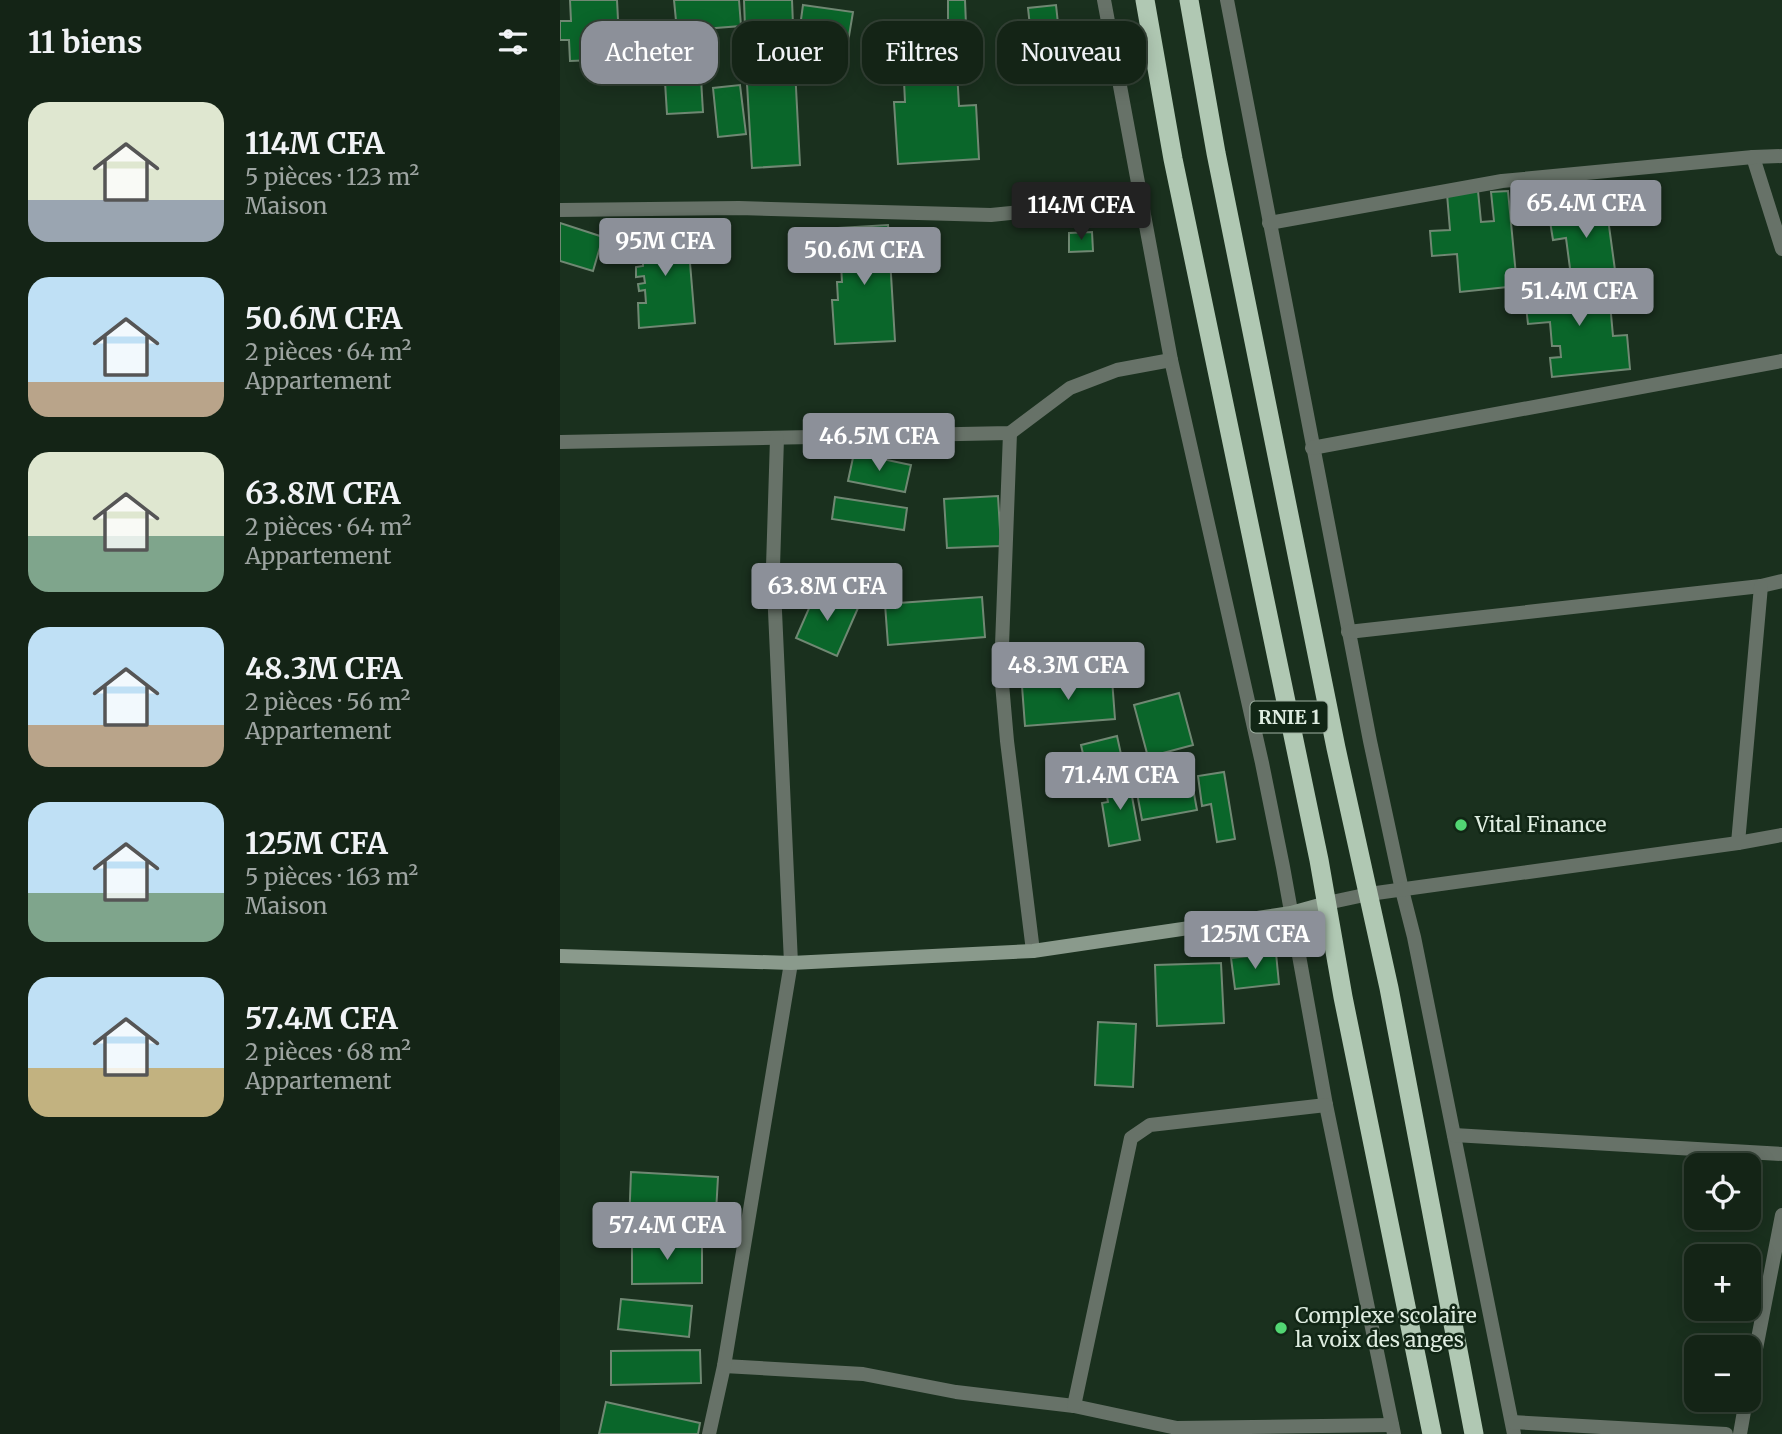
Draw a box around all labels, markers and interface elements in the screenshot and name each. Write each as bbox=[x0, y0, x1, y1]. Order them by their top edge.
chip: Acheter bbox=[581, 21, 718, 84]
chip: Louer bbox=[732, 21, 848, 84]
chip: Filtres bbox=[862, 21, 983, 84]
chip: Nouveau bbox=[997, 21, 1146, 84]
text: 11 biens bbox=[28, 23, 143, 61]
icon: filters bbox=[494, 23, 532, 61]
text: 114M CFA bbox=[245, 124, 384, 162]
icon: home bbox=[84, 130, 168, 214]
text: 5 pièces · 123 m² bbox=[245, 162, 419, 191]
pin: 65.4M CFA bbox=[1506, 180, 1666, 240]
pin: 114M CFA bbox=[1009, 182, 1153, 242]
text: 65.4M CFA bbox=[1526, 188, 1646, 217]
text: 114M CFA bbox=[1028, 190, 1134, 219]
text: Maison bbox=[245, 191, 328, 220]
pin: 95M CFA bbox=[600, 218, 730, 278]
text: 95M CFA bbox=[615, 226, 715, 255]
pin: 50.6M CFA bbox=[784, 228, 944, 287]
text: 50.6M CFA bbox=[804, 235, 924, 264]
pin: 51.4M CFA bbox=[1499, 268, 1659, 328]
text: 51.4M CFA bbox=[1521, 276, 1637, 305]
text: 50.6M CFA bbox=[245, 299, 402, 337]
icon: home bbox=[84, 305, 168, 389]
text: 2 pièces · 64 m² bbox=[245, 337, 411, 366]
text: Appartement bbox=[245, 366, 391, 395]
pin: 46.5M CFA bbox=[799, 414, 959, 473]
text: 46.5M CFA bbox=[819, 421, 939, 450]
text: 63.8M CFA bbox=[245, 474, 400, 512]
icon: home bbox=[84, 480, 168, 564]
text: 2 pièces · 64 m² bbox=[245, 512, 411, 541]
text: Appartement bbox=[245, 541, 391, 570]
pin: 63.8M CFA bbox=[747, 564, 907, 623]
text: 63.8M CFA bbox=[767, 571, 887, 600]
pin: 48.3M CFA bbox=[988, 642, 1148, 702]
text: 48.3M CFA bbox=[245, 649, 403, 687]
text: 48.3M CFA bbox=[1008, 650, 1128, 679]
icon: home bbox=[84, 655, 168, 739]
text: 2 pièces · 56 m² bbox=[245, 687, 410, 716]
road number: RNIE 1 bbox=[1250, 702, 1328, 732]
text: Appartement bbox=[245, 716, 391, 745]
pin: 71.4M CFA bbox=[1040, 752, 1200, 812]
text: 71.4M CFA bbox=[1061, 760, 1179, 789]
place label: Vital Finance bbox=[1474, 811, 1606, 838]
marker: Vital Finance bbox=[1453, 817, 1469, 833]
text: 125M CFA bbox=[245, 824, 388, 862]
icon: home bbox=[84, 830, 168, 914]
text: 5 pièces · 163 m² bbox=[245, 862, 418, 891]
text: Maison bbox=[245, 891, 328, 920]
pin: 125M CFA bbox=[1183, 912, 1327, 971]
text: 125M CFA bbox=[1200, 919, 1310, 948]
text: 57.4M CFA bbox=[245, 999, 398, 1037]
icon: home bbox=[84, 1005, 168, 1089]
text: 2 pièces · 68 m² bbox=[245, 1037, 411, 1066]
text: Appartement bbox=[245, 1066, 391, 1095]
map controls bbox=[1684, 1153, 1761, 1412]
button: locate bbox=[1684, 1153, 1761, 1230]
pin: 57.4M CFA bbox=[587, 1202, 747, 1262]
text: 57.4M CFA bbox=[608, 1210, 726, 1239]
button: + bbox=[1684, 1244, 1761, 1321]
place label: Complexe scolaire la voix des anges bbox=[1295, 1302, 1477, 1353]
marker: Complexe scolaire la voix des anges bbox=[1273, 1320, 1289, 1336]
button: − bbox=[1684, 1335, 1761, 1412]

